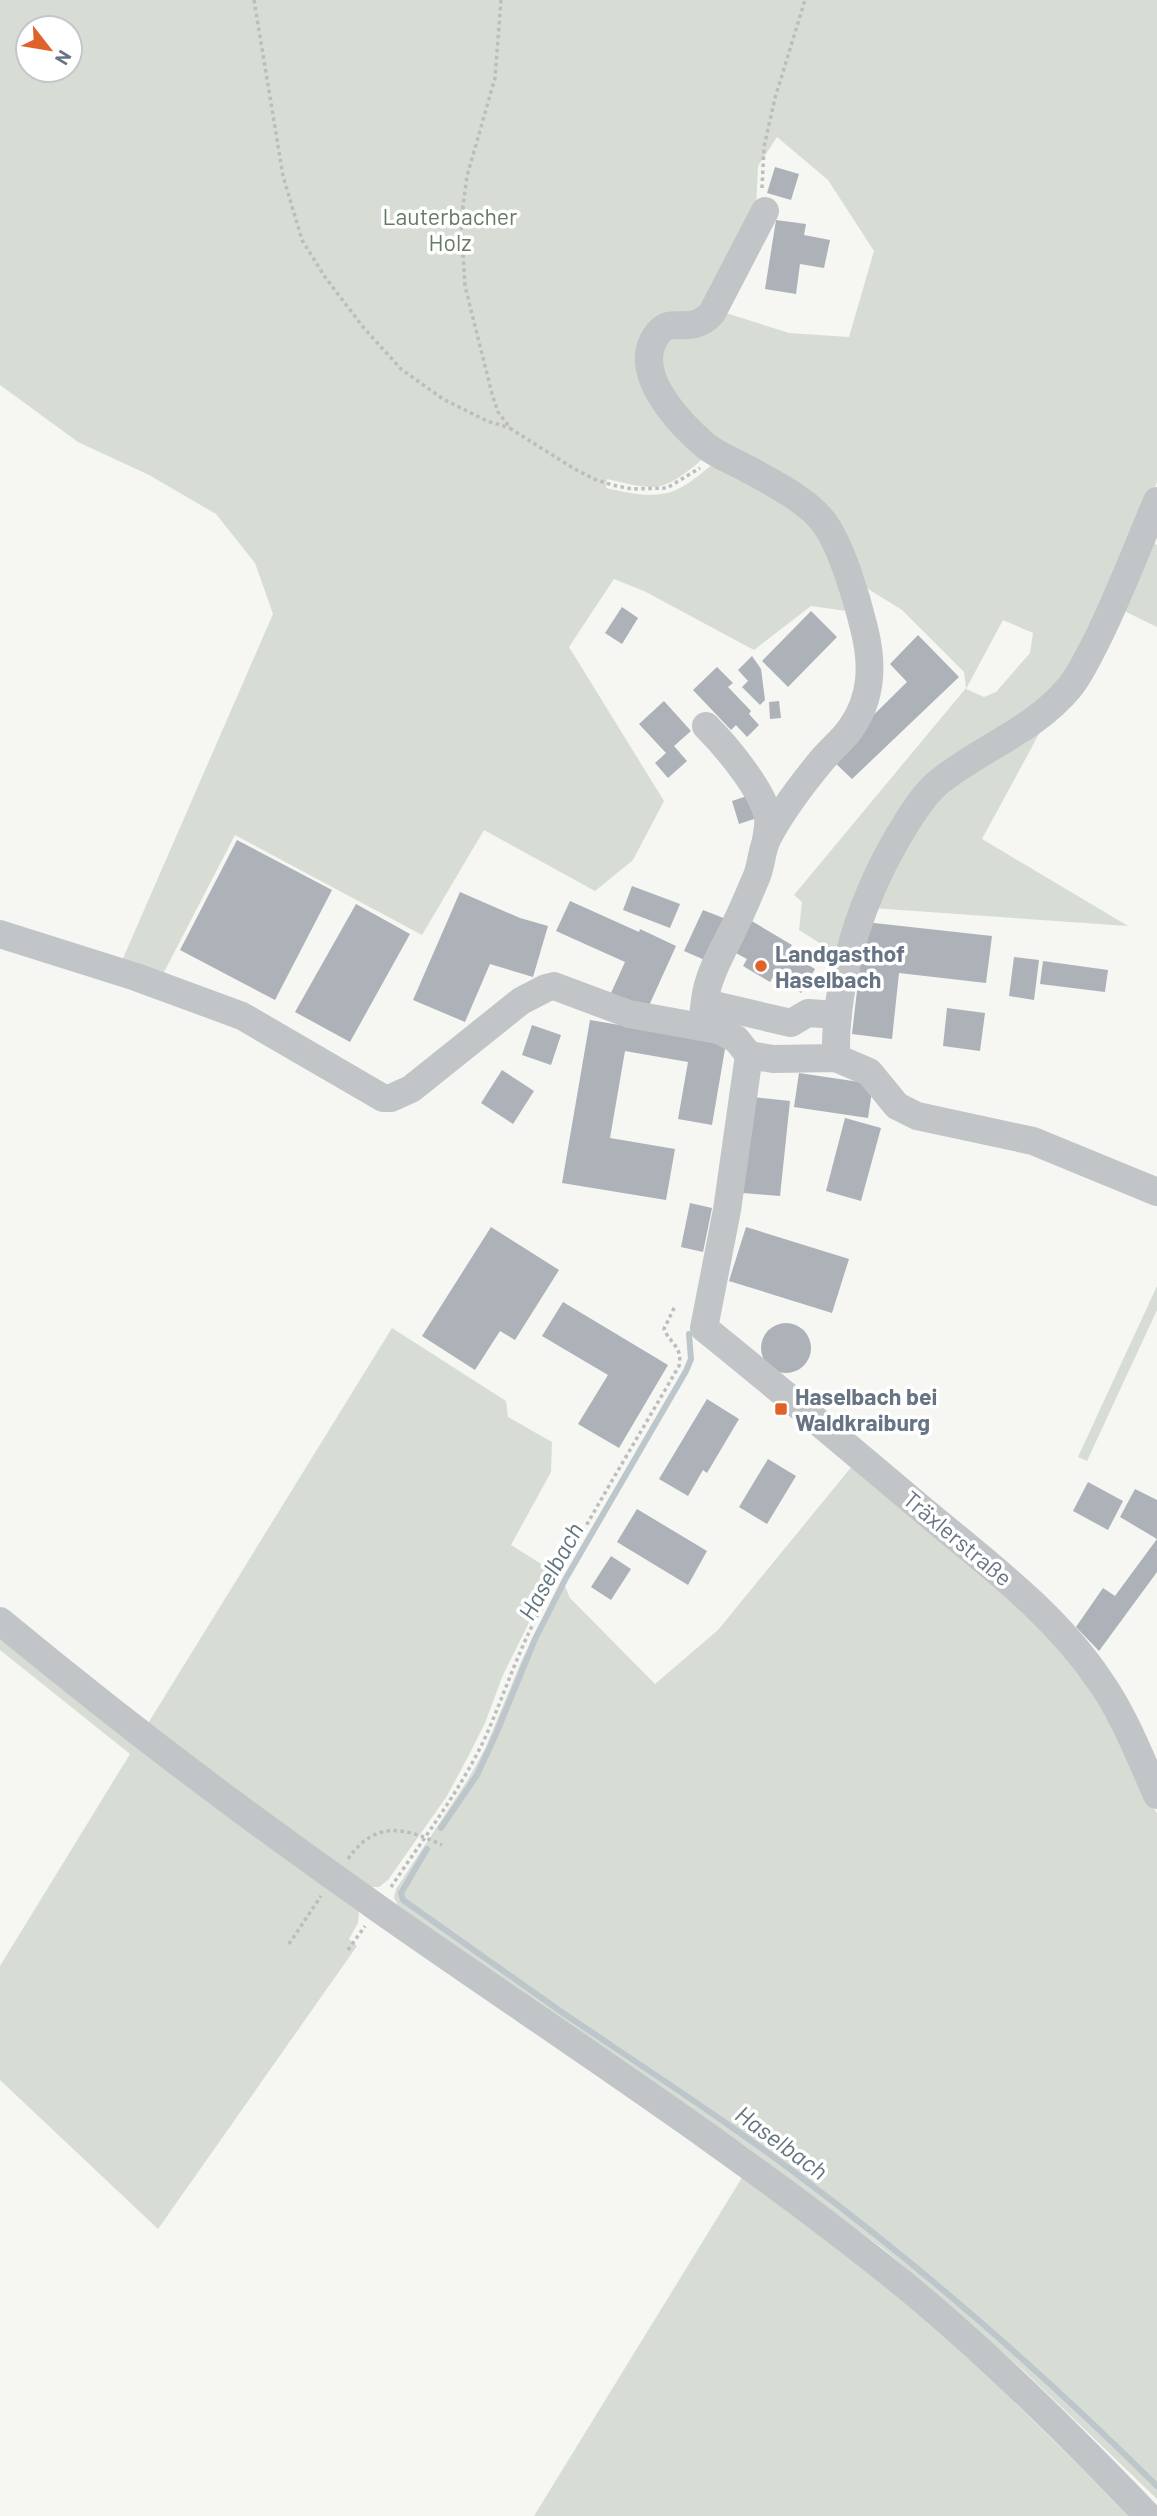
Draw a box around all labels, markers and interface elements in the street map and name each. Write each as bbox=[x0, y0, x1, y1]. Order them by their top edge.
north arrow bbox=[14, 14, 84, 84]
text: N bbox=[51, 47, 77, 69]
park label: Lauterbacher Holz bbox=[383, 202, 518, 256]
place label: Landgasthof Haselbach bbox=[775, 939, 905, 993]
marker: Landgasthof Haselbach bbox=[753, 958, 769, 974]
place label: Haselbach bei Waldkraiburg bbox=[795, 1382, 937, 1436]
marker: Haselbach bei Waldkraiburg bbox=[773, 1401, 789, 1417]
street label: Träxlerstraße bbox=[898, 1484, 1018, 1592]
water label: Haselbach bbox=[511, 1517, 589, 1625]
water label: Haselbach bbox=[730, 2099, 834, 2185]

